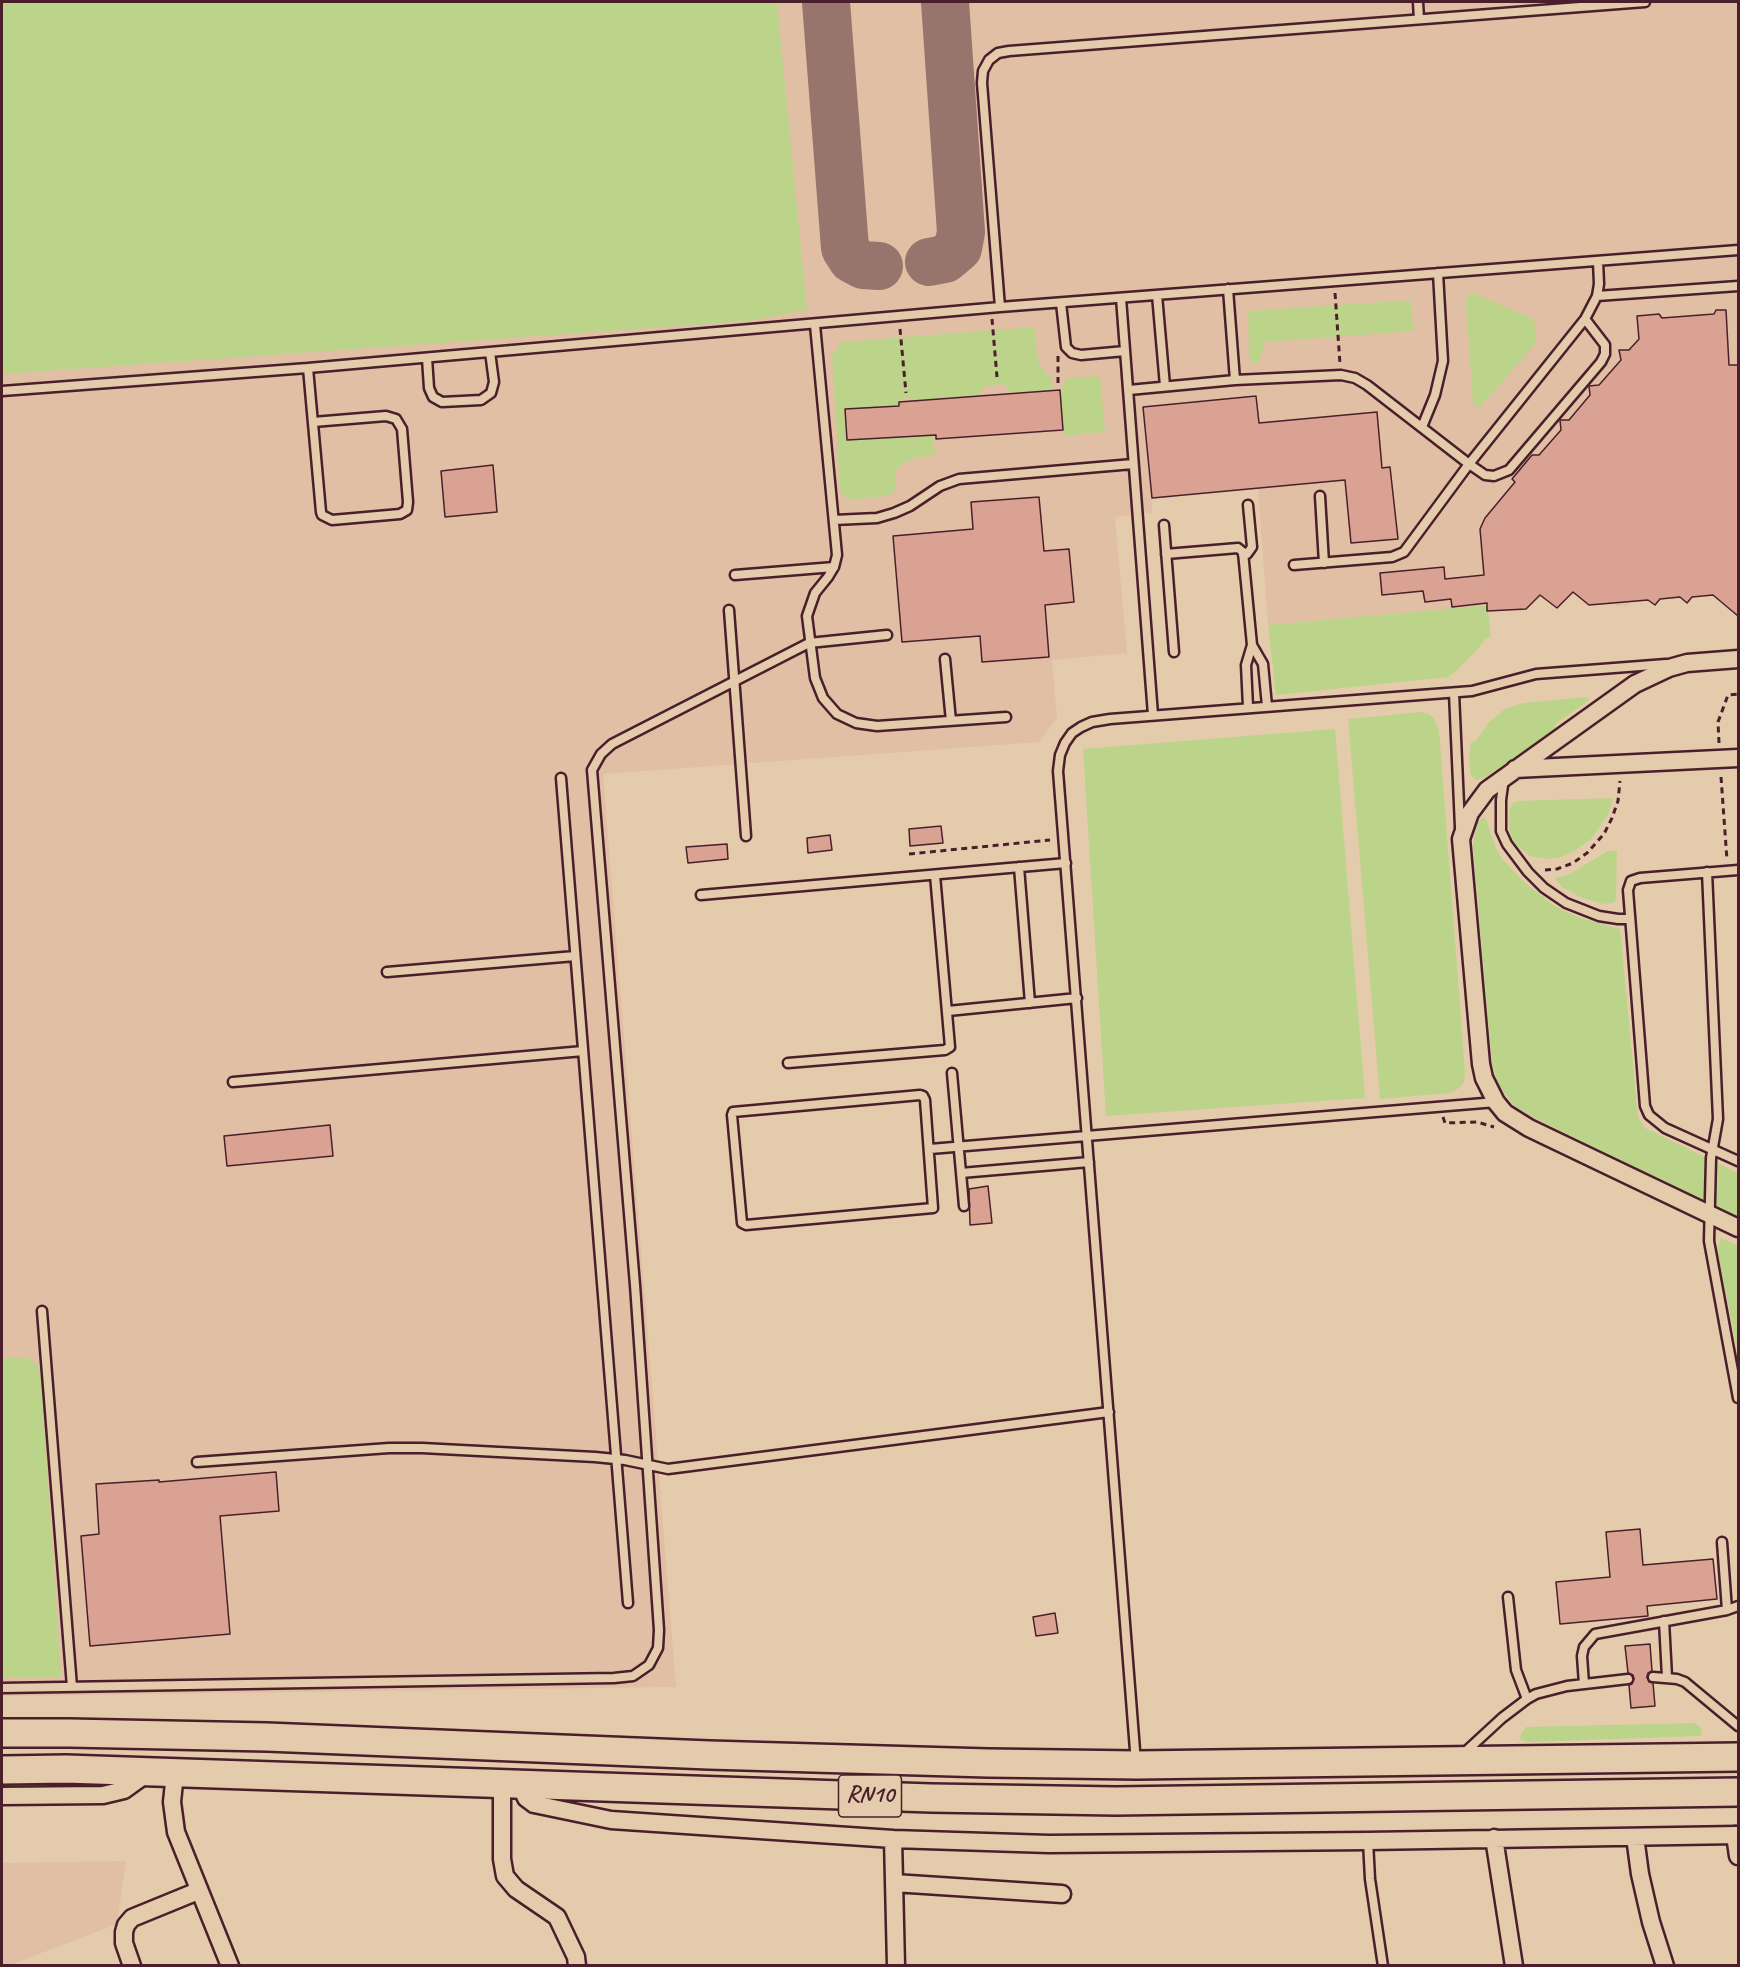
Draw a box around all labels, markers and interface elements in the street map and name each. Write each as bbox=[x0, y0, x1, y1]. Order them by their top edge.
road number: RN10 bbox=[838, 1775, 902, 1817]

